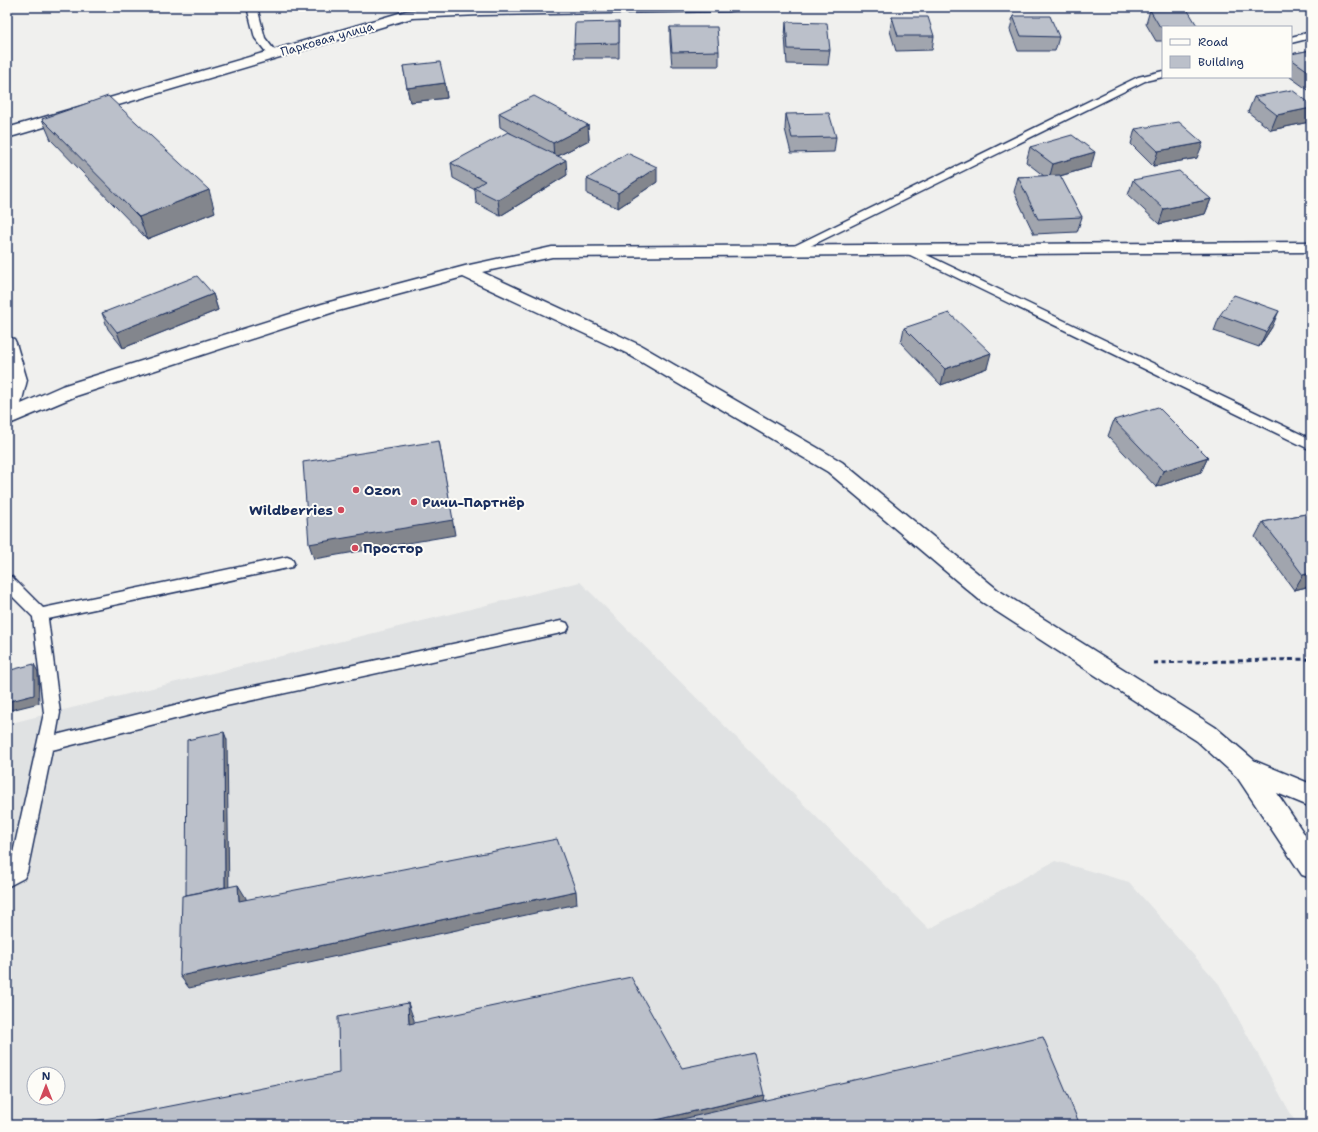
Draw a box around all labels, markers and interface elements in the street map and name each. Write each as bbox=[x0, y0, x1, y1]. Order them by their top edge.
street label: Парковая улица bbox=[279, 18, 376, 60]
legend bbox=[1162, 26, 1292, 78]
text: Road bbox=[1198, 34, 1229, 50]
text: Building bbox=[1198, 54, 1244, 70]
place label: Ozon bbox=[364, 481, 401, 499]
marker: Ozon bbox=[351, 485, 361, 495]
place label: Ричи-Партнёр bbox=[422, 493, 525, 511]
marker: Ричи-Партнёр bbox=[409, 497, 419, 507]
place label: Wildberries bbox=[249, 501, 333, 519]
marker: Wildberries bbox=[336, 505, 346, 515]
place label: Простор bbox=[363, 539, 423, 557]
marker: Простор bbox=[350, 543, 360, 553]
north arrow bbox=[26, 1066, 66, 1106]
text: N bbox=[42, 1069, 51, 1084]

